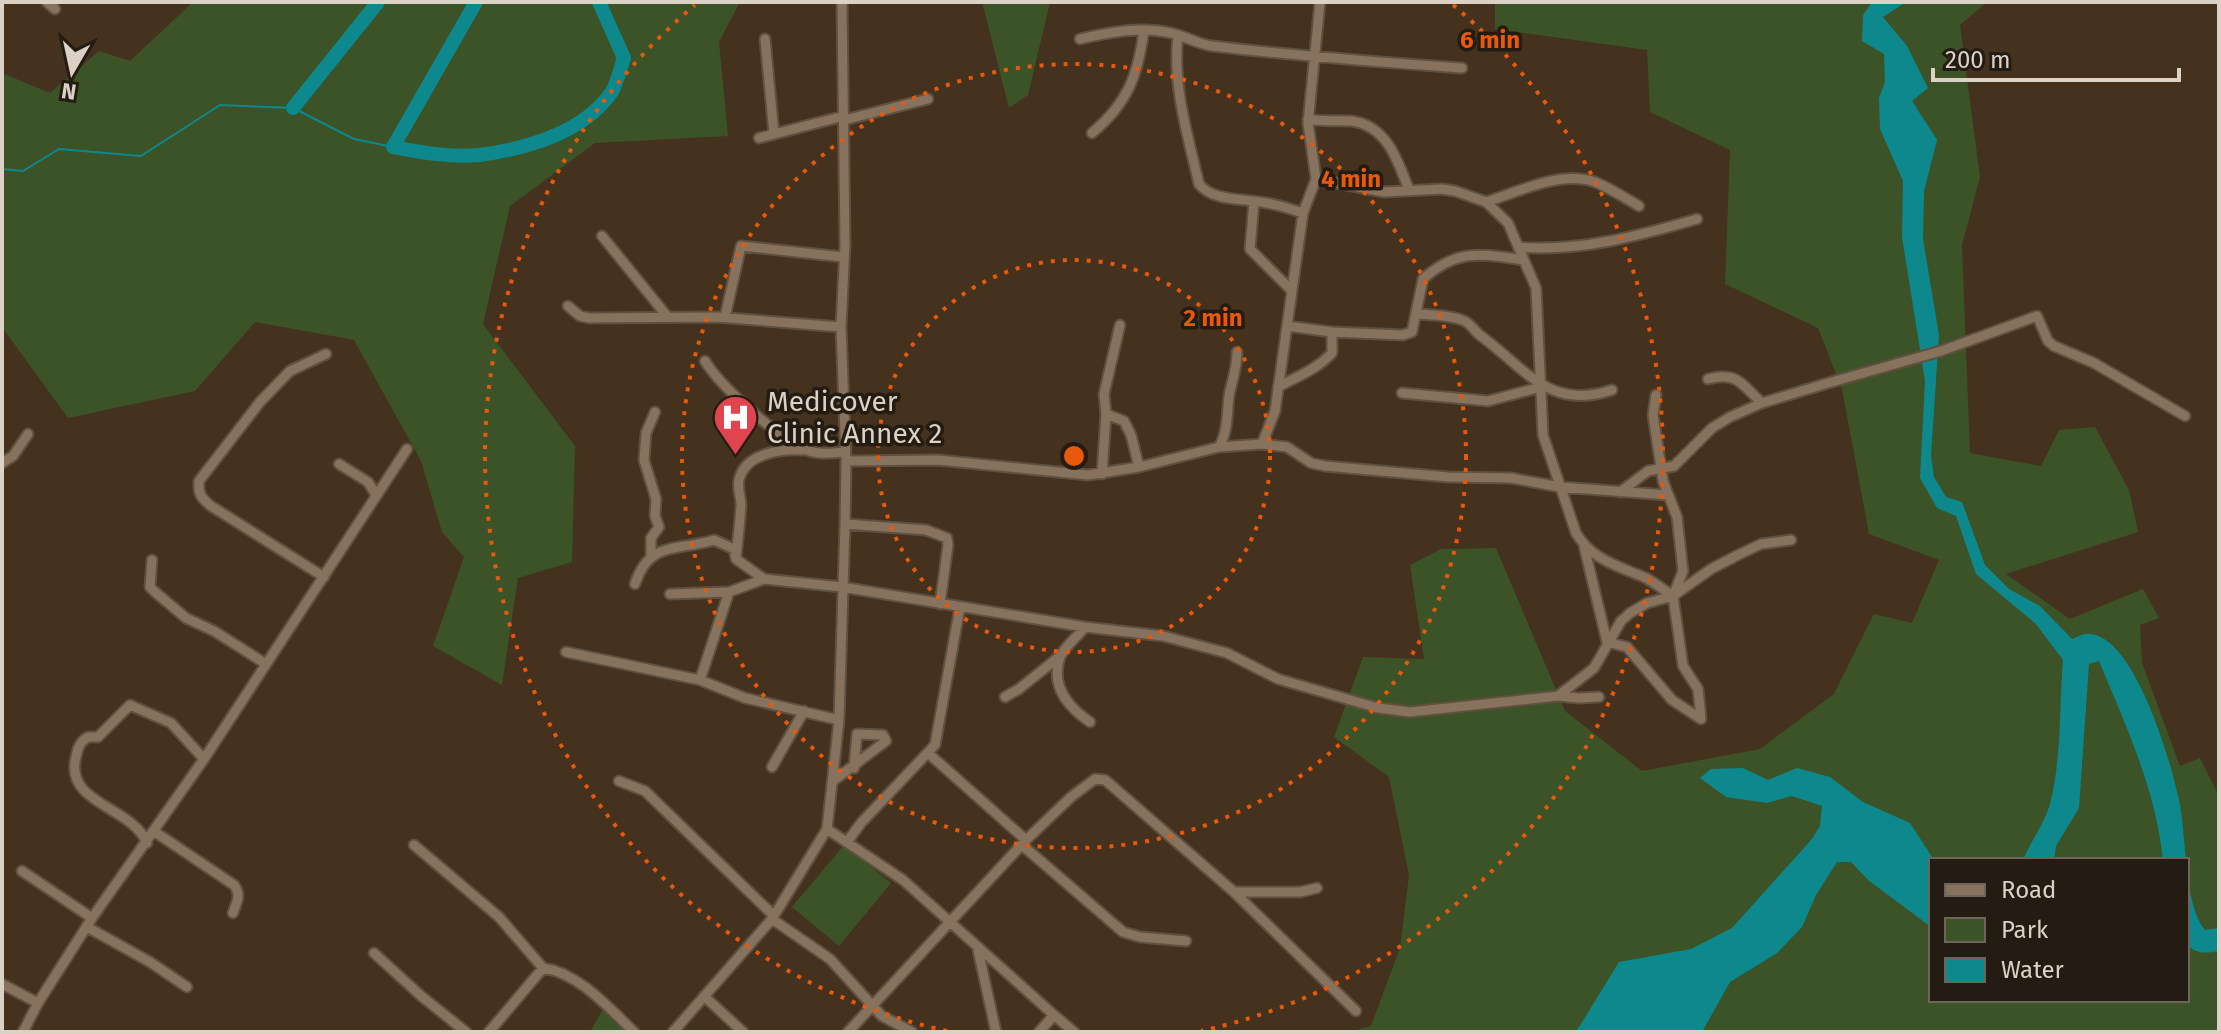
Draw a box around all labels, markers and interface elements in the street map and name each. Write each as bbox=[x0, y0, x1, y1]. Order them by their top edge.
text: 6 min bbox=[1460, 26, 1520, 54]
north arrow bbox=[32, 32, 112, 112]
scale bar bbox=[1933, 32, 2179, 82]
text: 200 m bbox=[1945, 46, 2011, 74]
text: N bbox=[60, 77, 78, 106]
text: 4 min bbox=[1321, 165, 1381, 193]
text: 2 min bbox=[1184, 304, 1243, 332]
place label: Medicover Clinic Annex 2 bbox=[767, 385, 942, 450]
hospital icon: Medicover Clinic Annex 2 bbox=[712, 393, 760, 456]
centre of rings bbox=[1060, 442, 1088, 470]
legend bbox=[1929, 858, 2189, 1002]
text: Road bbox=[2001, 876, 2056, 904]
text: Park bbox=[2001, 916, 2049, 944]
text: Water bbox=[2001, 956, 2065, 984]

